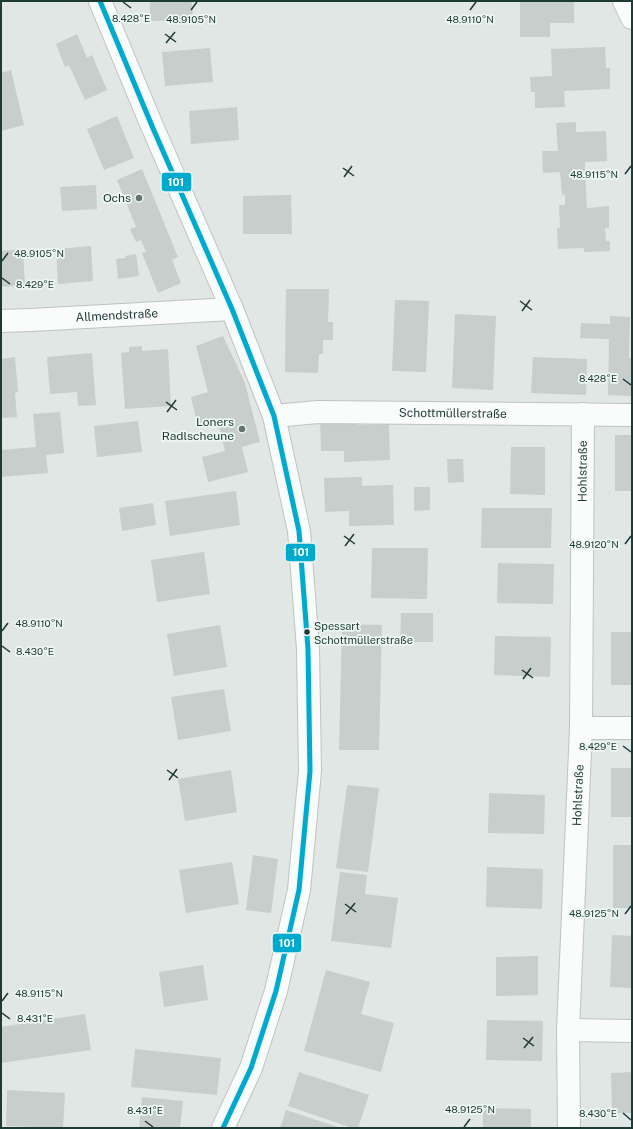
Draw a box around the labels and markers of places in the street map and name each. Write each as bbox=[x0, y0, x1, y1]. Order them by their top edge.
place label: Ochs bbox=[103, 191, 131, 205]
marker: Ochs bbox=[134, 193, 144, 203]
place label: Loners Radlscheune bbox=[162, 415, 234, 443]
marker: Loners Radlscheune bbox=[237, 424, 247, 434]
place label: Spessart Schottmüllerstraße bbox=[314, 620, 413, 646]
marker: Spessart Schottmüllerstraße bbox=[302, 627, 312, 637]

